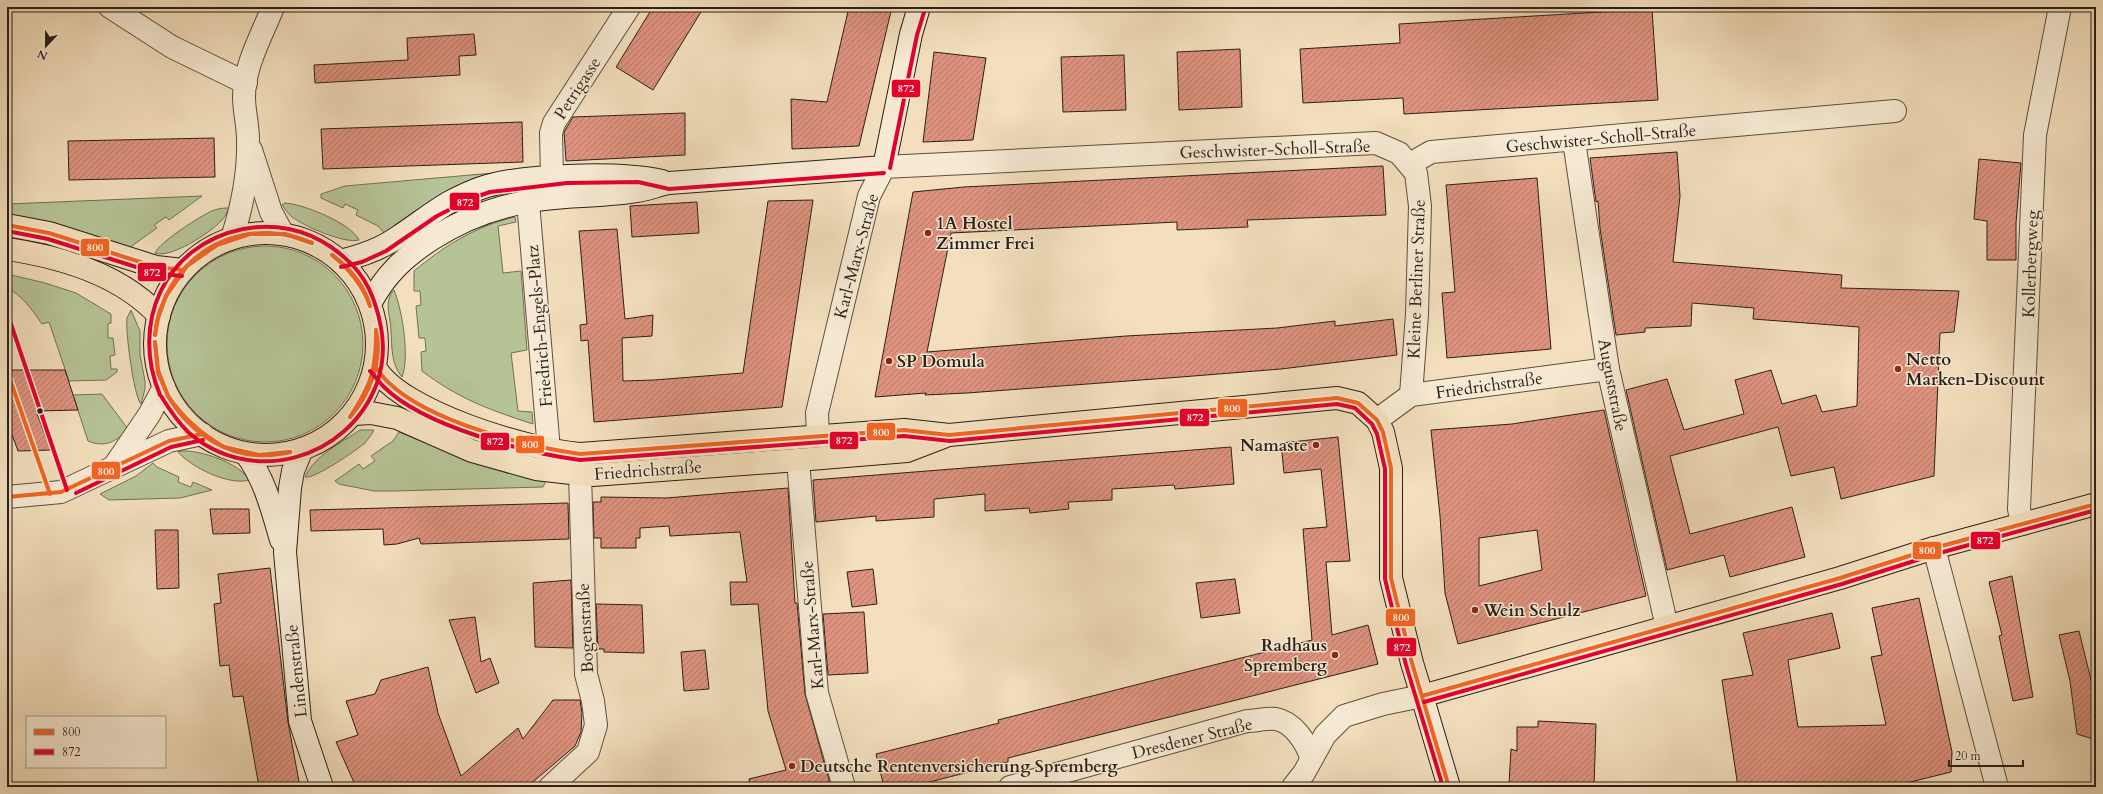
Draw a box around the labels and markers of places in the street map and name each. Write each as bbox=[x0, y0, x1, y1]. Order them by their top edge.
place label: 1A Hostel Zimmer Frei bbox=[936, 212, 1035, 255]
marker: 1A Hostel Zimmer Frei bbox=[923, 228, 933, 238]
place label: Netto Marken-Discount bbox=[1906, 348, 2045, 391]
place label: SP Domula bbox=[897, 350, 985, 373]
marker: SP Domula bbox=[884, 356, 894, 366]
marker: Netto Marken-Discount bbox=[1893, 364, 1903, 374]
unlabelled marker bbox=[35, 406, 45, 416]
place label: Namaste bbox=[1240, 434, 1308, 457]
marker: Namaste bbox=[1311, 440, 1321, 450]
place label: Wein Schulz bbox=[1482, 599, 1581, 622]
marker: Wein Schulz bbox=[1470, 605, 1480, 615]
place label: Radhaus Spremberg bbox=[1244, 634, 1328, 677]
marker: Radhaus Spremberg bbox=[1330, 650, 1340, 660]
place label: Deutsche Rentenversicherung Spremberg bbox=[800, 755, 1119, 778]
marker: Deutsche Rentenversicherung Spremberg bbox=[787, 761, 797, 771]

